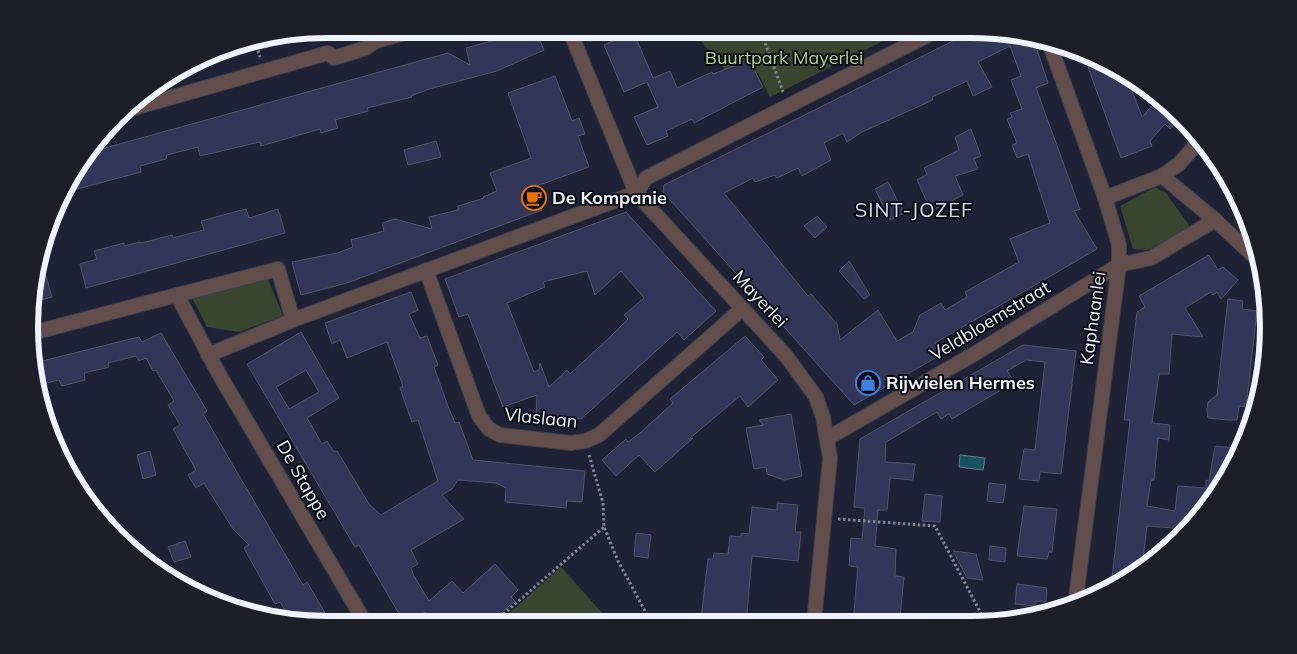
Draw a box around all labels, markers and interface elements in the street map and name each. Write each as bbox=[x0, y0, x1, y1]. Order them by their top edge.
park label: Buurtpark Mayerlei bbox=[705, 46, 863, 69]
cafe icon: De Kompanie bbox=[521, 185, 547, 211]
place label: De Kompanie bbox=[552, 186, 667, 209]
district label: SINT-JOZEF bbox=[855, 197, 973, 222]
street label: Mayerlei bbox=[728, 265, 793, 332]
street label: Kaphaanlei bbox=[1075, 270, 1110, 366]
street label: Veldbloemstraat bbox=[925, 275, 1054, 366]
shop icon: Rijwielen Hermes bbox=[855, 370, 881, 396]
place label: Rijwielen Hermes bbox=[886, 371, 1035, 394]
street label: Vlaslaan bbox=[504, 402, 579, 433]
street label: De Stappe bbox=[272, 436, 335, 523]

